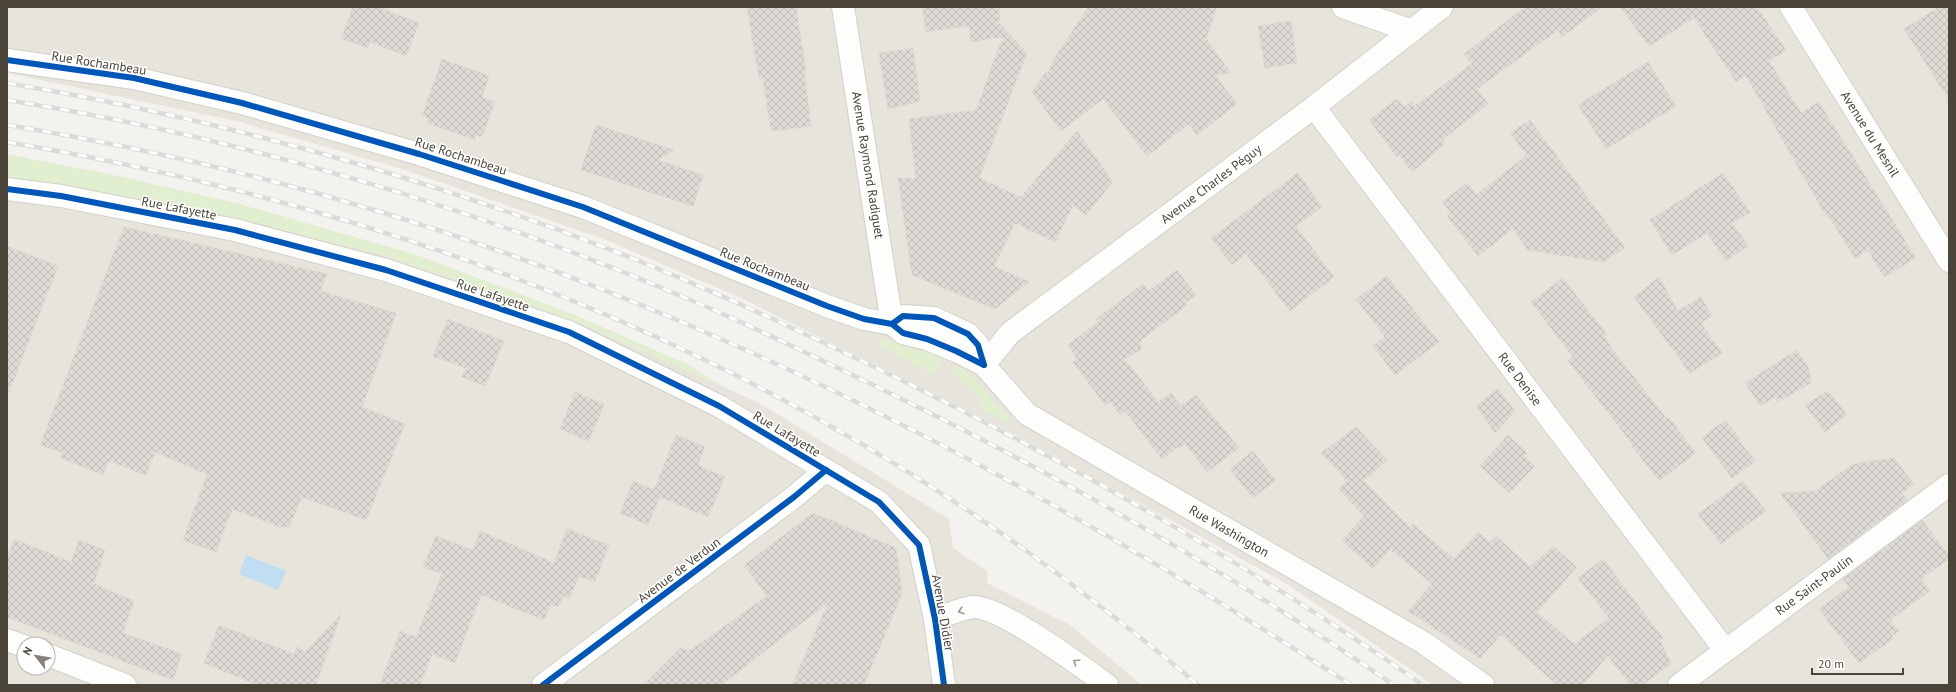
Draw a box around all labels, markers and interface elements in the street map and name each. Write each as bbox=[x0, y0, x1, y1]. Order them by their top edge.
street label: Rue Rochambeau bbox=[50, 47, 148, 79]
street label: Avenue du Mesnil bbox=[1837, 88, 1903, 180]
street label: Avenue Raymond Radiguet bbox=[848, 90, 888, 240]
street label: Rue Rochambeau bbox=[413, 133, 509, 179]
street label: Avenue Charles Péguy bbox=[1157, 140, 1265, 228]
street label: Rue Lafayette bbox=[140, 192, 218, 224]
street label: Rue Rochambeau bbox=[717, 243, 813, 295]
street label: Rue Lafayette bbox=[454, 275, 532, 315]
street label: Rue Denise bbox=[1494, 349, 1546, 409]
street label: Rue Lafayette bbox=[750, 407, 824, 461]
street label: Rue Washington bbox=[1186, 501, 1272, 561]
street label: Avenue de Verdun bbox=[634, 533, 724, 607]
street label: Rue Saint-Paulin bbox=[1772, 551, 1856, 619]
street label: Avenue Didier bbox=[928, 573, 958, 653]
one-way arrow bbox=[958, 606, 965, 615]
north arrow bbox=[16, 636, 56, 676]
text: N bbox=[20, 644, 35, 658]
scale bar bbox=[1812, 650, 1903, 676]
text: 20 m bbox=[1818, 656, 1844, 671]
one-way arrow bbox=[1073, 660, 1080, 667]

